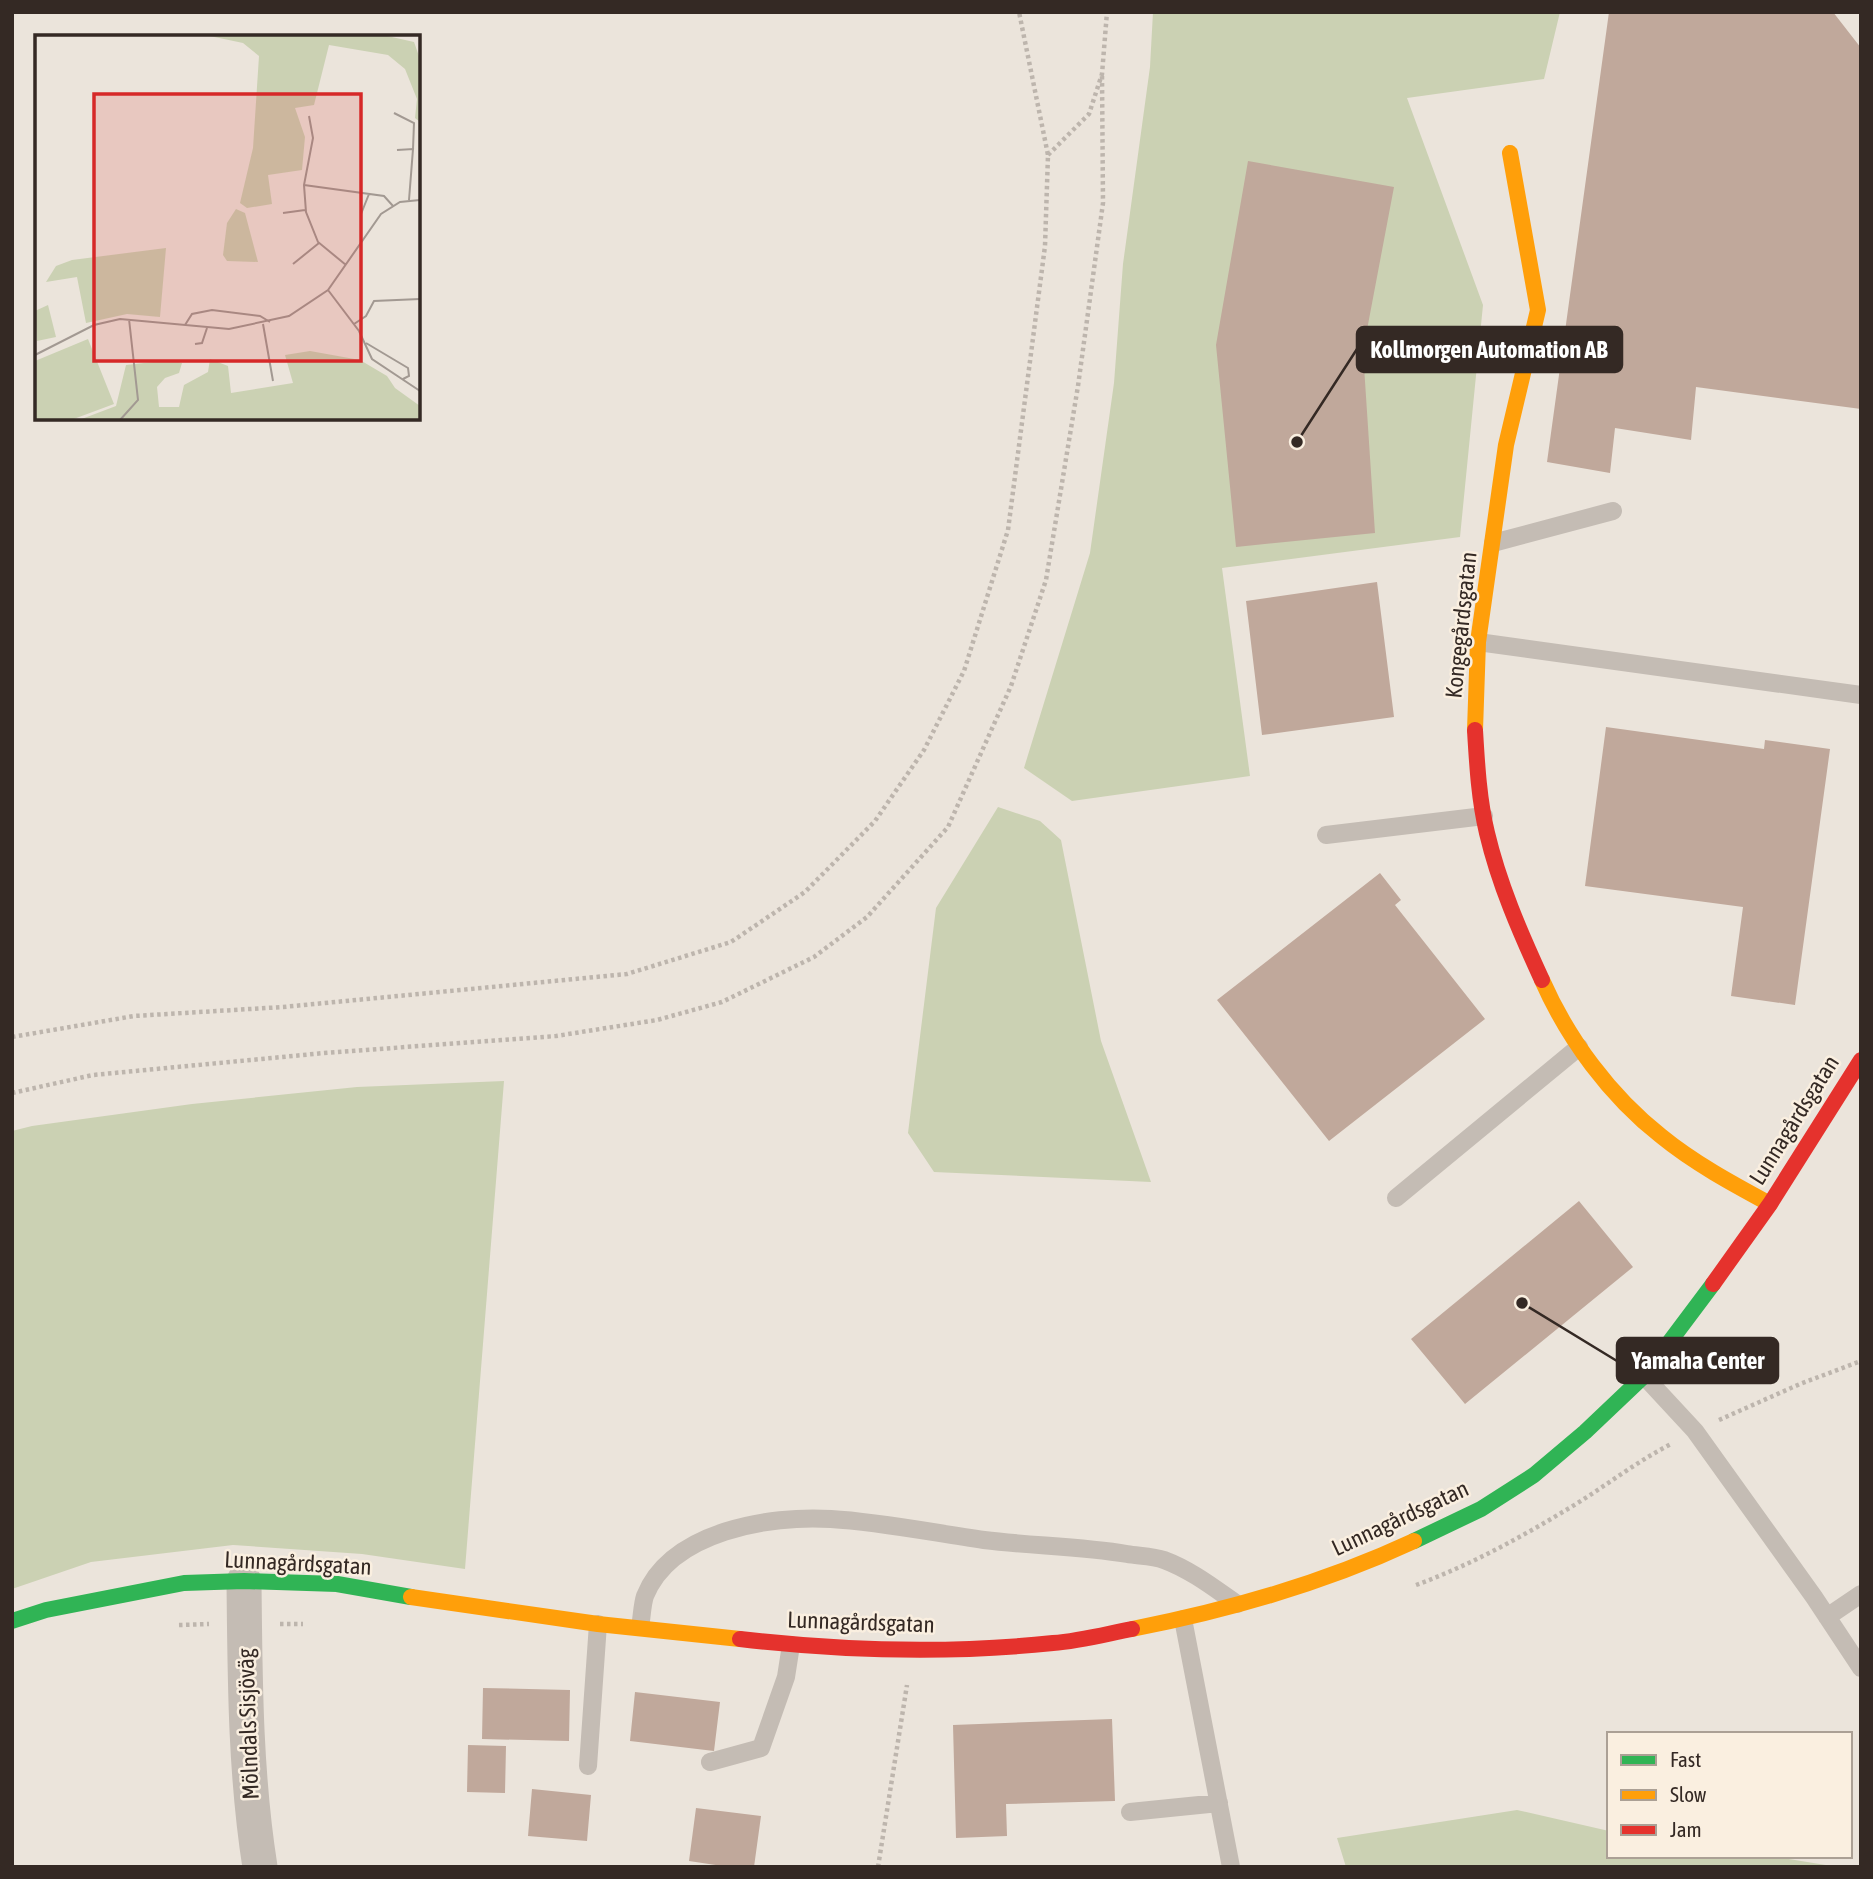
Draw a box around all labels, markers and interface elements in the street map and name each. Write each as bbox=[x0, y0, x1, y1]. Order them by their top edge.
inset map bbox=[35, 35, 420, 420]
callout: Kollmorgen Automation AB bbox=[1357, 327, 1622, 372]
text: Kollmorgen Automation AB bbox=[1370, 336, 1608, 363]
street label: Kongegårdsgatan bbox=[1440, 550, 1482, 700]
street label: Lunnagårdsgatan bbox=[1744, 1051, 1844, 1189]
callout: Yamaha Center bbox=[1617, 1338, 1778, 1383]
text: Yamaha Center bbox=[1631, 1347, 1765, 1374]
street label: Lunnagårdsgatan bbox=[1328, 1475, 1472, 1561]
street label: Lunnagårdsgatan bbox=[224, 1546, 372, 1580]
street label: Lunnagårdsgatan bbox=[787, 1606, 935, 1638]
street label: Mölndals Sisjöväg bbox=[232, 1648, 264, 1800]
legend bbox=[1607, 1732, 1852, 1858]
text: Fast bbox=[1670, 1747, 1701, 1771]
text: Slow bbox=[1670, 1782, 1707, 1806]
text: Jam bbox=[1670, 1817, 1702, 1841]

